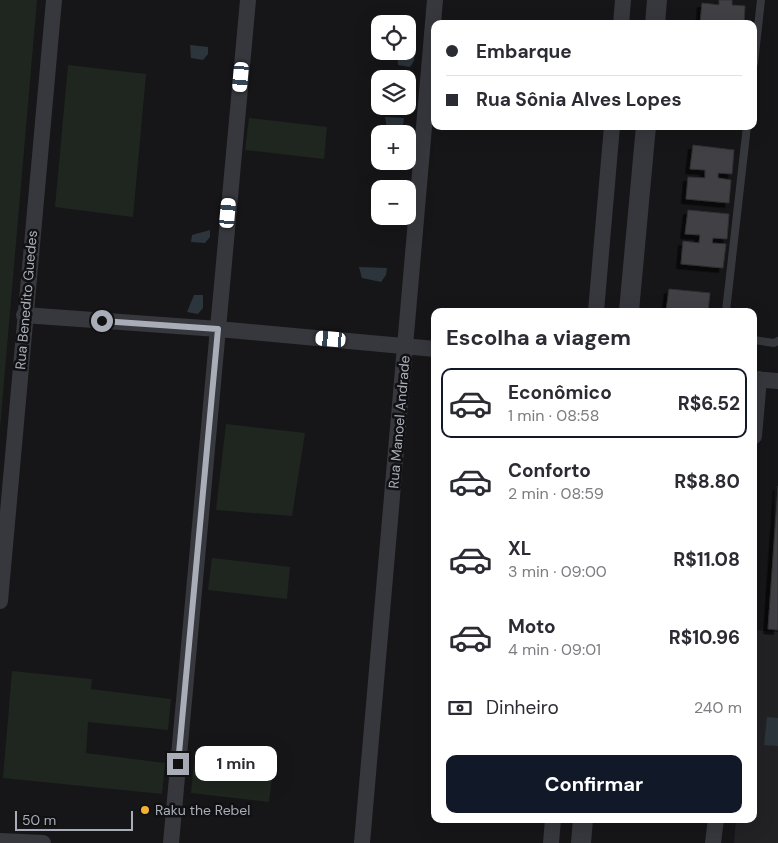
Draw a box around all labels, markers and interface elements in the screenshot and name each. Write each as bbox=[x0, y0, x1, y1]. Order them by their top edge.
map controls bbox=[371, 15, 416, 225]
button: locate bbox=[371, 15, 416, 60]
text: Embarque bbox=[476, 39, 572, 64]
car bbox=[232, 61, 249, 93]
button: layers bbox=[371, 70, 416, 115]
text: Rua Sônia Alves Lopes bbox=[476, 87, 682, 112]
button: + bbox=[371, 125, 416, 170]
button: − bbox=[371, 180, 416, 225]
car bbox=[219, 197, 236, 229]
street label: Rua Benedito Guedes bbox=[11, 230, 41, 370]
route start bbox=[91, 310, 113, 332]
text: Escolha a viagem bbox=[446, 323, 631, 352]
car bbox=[315, 330, 346, 348]
street label: Rua Manoel Andrade bbox=[384, 355, 414, 489]
text: Econômico bbox=[508, 380, 612, 405]
icon: car bbox=[448, 381, 493, 426]
text: R$6.52 bbox=[678, 391, 740, 416]
text: 1 min · 08:58 bbox=[508, 405, 600, 426]
text: Conforto bbox=[508, 458, 591, 483]
icon: car bbox=[448, 459, 493, 504]
text: R$8.80 bbox=[674, 469, 740, 494]
text: 2 min · 08:59 bbox=[508, 483, 604, 504]
text: XL bbox=[508, 536, 531, 561]
icon: car bbox=[448, 537, 493, 582]
text: R$11.08 bbox=[673, 547, 740, 572]
text: 3 min · 09:00 bbox=[508, 561, 607, 582]
text: Moto bbox=[508, 614, 556, 639]
icon: car bbox=[448, 615, 493, 660]
text: R$10.96 bbox=[669, 625, 740, 650]
text: 4 min · 09:01 bbox=[508, 639, 601, 660]
icon: cash bbox=[446, 694, 474, 722]
text: Dinheiro bbox=[486, 695, 559, 720]
text: 240 m bbox=[694, 697, 742, 718]
callout: 1 min bbox=[196, 746, 278, 782]
route end bbox=[167, 753, 189, 775]
text: 1 min bbox=[217, 753, 255, 774]
button: Confirmar bbox=[446, 755, 742, 813]
place label: Raku the Rebel bbox=[155, 801, 250, 819]
marker: Raku the Rebel bbox=[139, 804, 151, 816]
scale bar bbox=[15, 808, 132, 831]
text: 50 m bbox=[22, 811, 56, 829]

